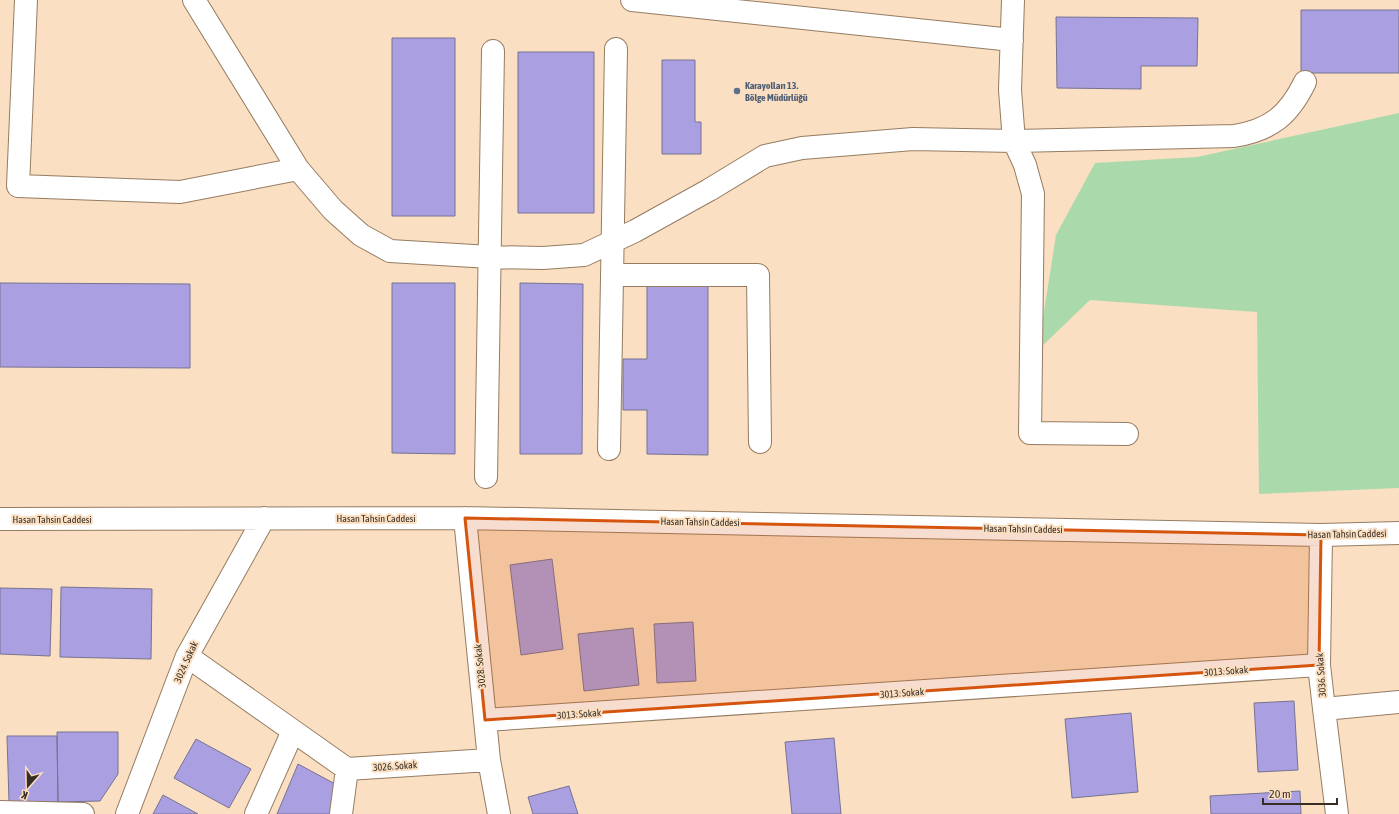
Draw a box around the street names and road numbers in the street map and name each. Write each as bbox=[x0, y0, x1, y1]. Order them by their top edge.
street label: Hasan Tahsin Caddesi bbox=[336, 513, 416, 524]
street label: Hasan Tahsin Caddesi bbox=[12, 514, 92, 525]
street label: Hasan Tahsin Caddesi bbox=[660, 516, 740, 528]
street label: Hasan Tahsin Caddesi bbox=[983, 523, 1063, 535]
street label: Hasan Tahsin Caddesi bbox=[1307, 528, 1387, 540]
street label: 3024. Sokak bbox=[172, 639, 200, 684]
street label: 3028. Sokak bbox=[472, 643, 488, 689]
street label: 3036. Sokak bbox=[1314, 652, 1328, 697]
street label: 3013. Sokak bbox=[1204, 664, 1249, 678]
street label: 3013. Sokak bbox=[880, 686, 925, 700]
street label: 3013. Sokak bbox=[557, 707, 602, 721]
street label: 3026. Sokak bbox=[373, 759, 418, 773]

